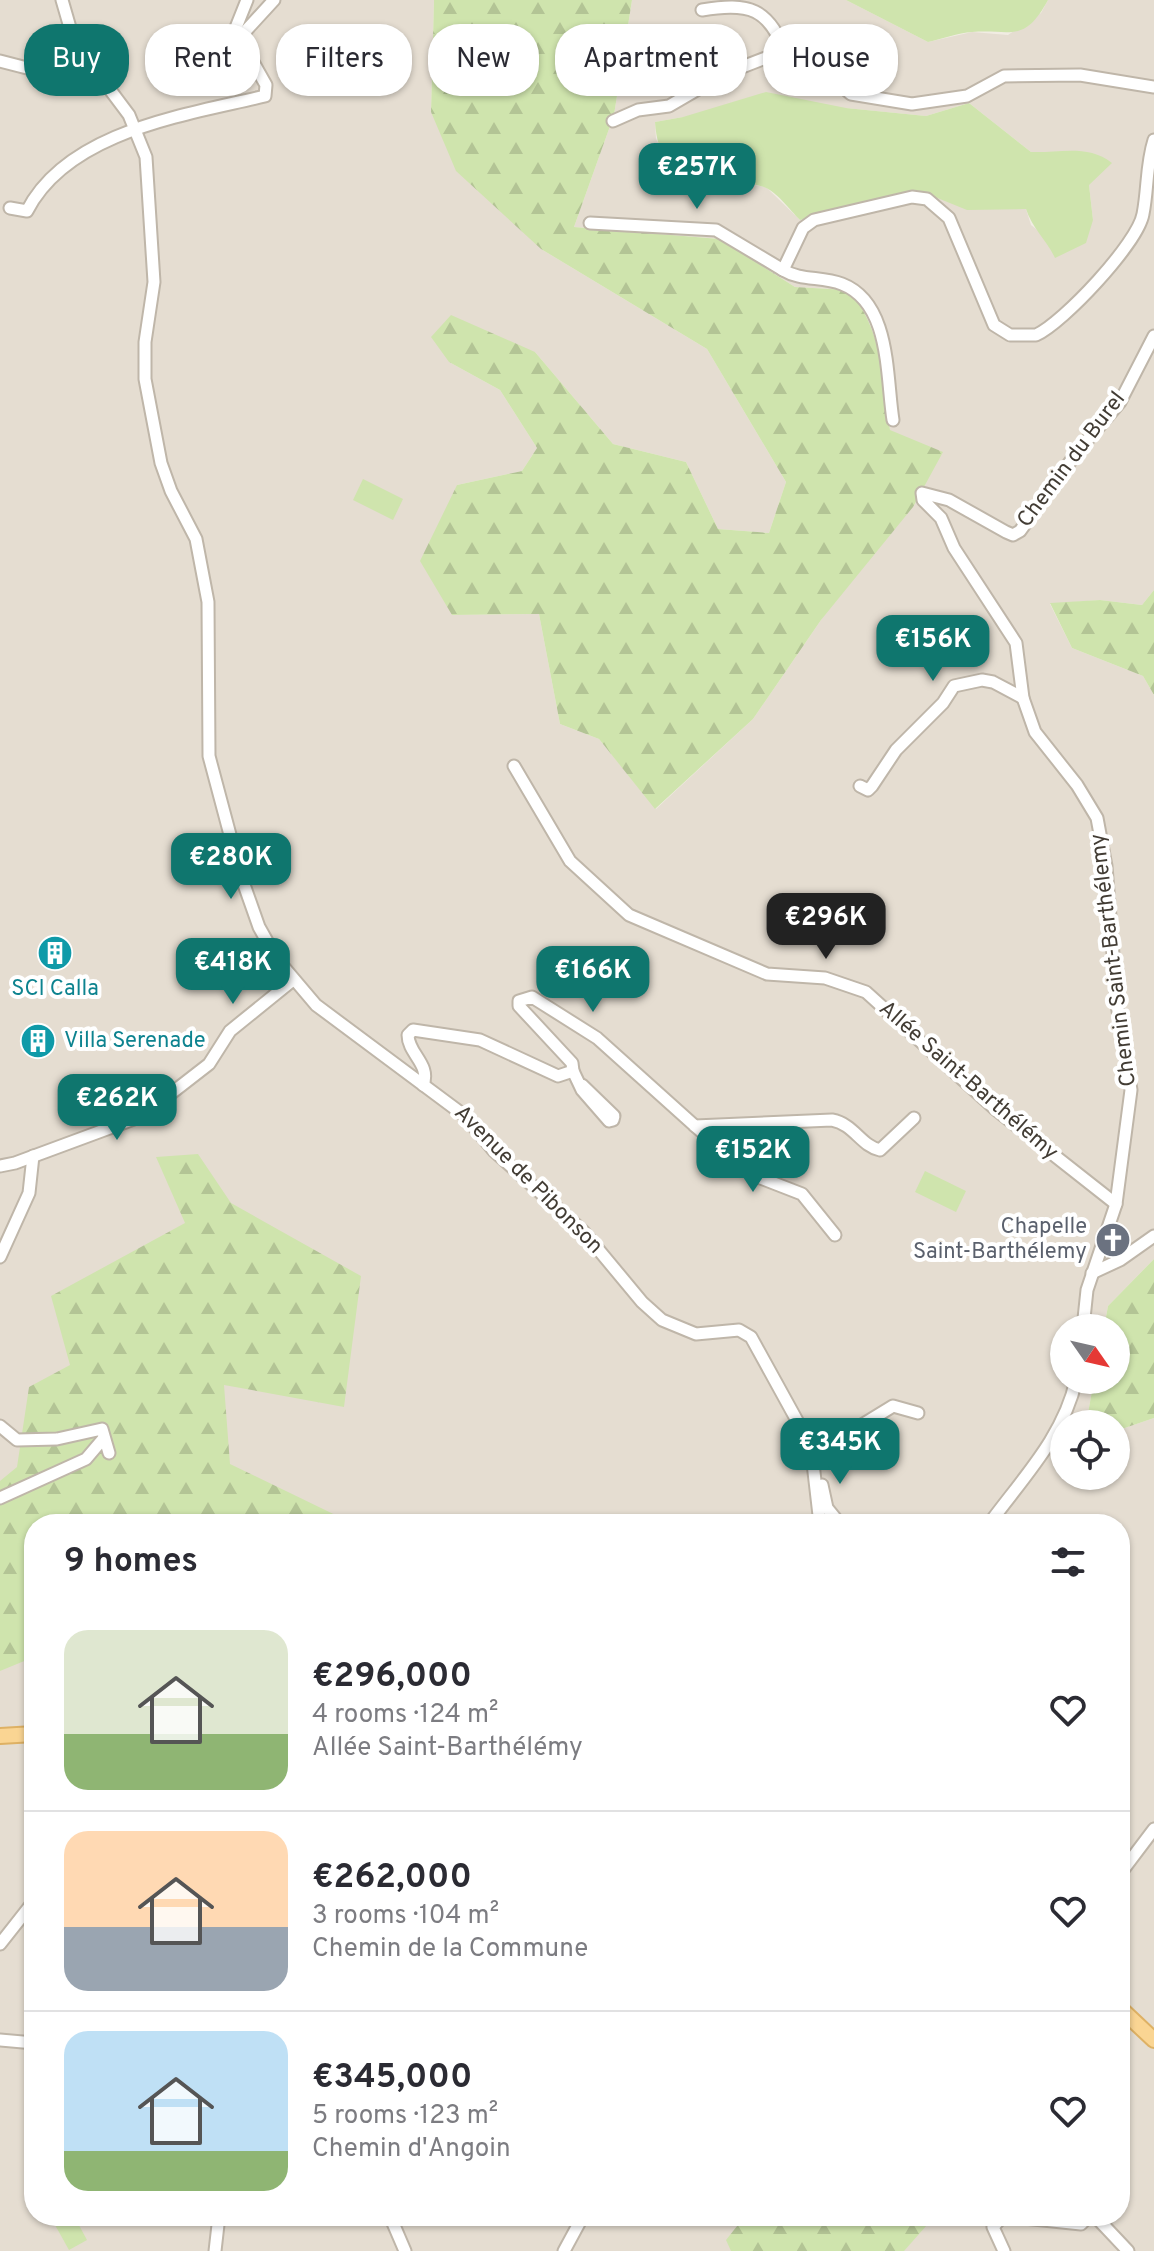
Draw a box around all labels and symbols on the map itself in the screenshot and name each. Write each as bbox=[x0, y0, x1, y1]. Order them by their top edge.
pin: €257K bbox=[641, 143, 753, 211]
street label: Chemin du Burel bbox=[1012, 387, 1132, 533]
pin: €156K bbox=[877, 615, 989, 683]
street label: Chemin Saint-Barthélemy bbox=[1085, 832, 1143, 1088]
pin: €280K bbox=[175, 833, 287, 901]
pin: €296K bbox=[770, 893, 882, 961]
building icon: SCI Calla bbox=[36, 934, 74, 972]
pin: €418K bbox=[177, 938, 289, 1006]
pin: €166K bbox=[537, 946, 649, 1014]
place label: SCI Calla bbox=[11, 976, 99, 1003]
street label: Allée Saint-Barthélémy bbox=[873, 996, 1063, 1166]
building icon: Villa Serenade bbox=[19, 1022, 57, 1060]
place label: Villa Serenade bbox=[64, 1028, 206, 1055]
pin: €262K bbox=[61, 1074, 173, 1142]
street label: Avenue de Pibonson bbox=[448, 1100, 608, 1260]
pin: €152K bbox=[697, 1126, 809, 1194]
place label: Chapelle Saint-Barthélemy bbox=[913, 1214, 1087, 1266]
church icon: Chapelle Saint-Barthélemy bbox=[1094, 1221, 1132, 1259]
north arrow bbox=[1050, 1314, 1130, 1394]
pin: €345K bbox=[784, 1418, 896, 1486]

